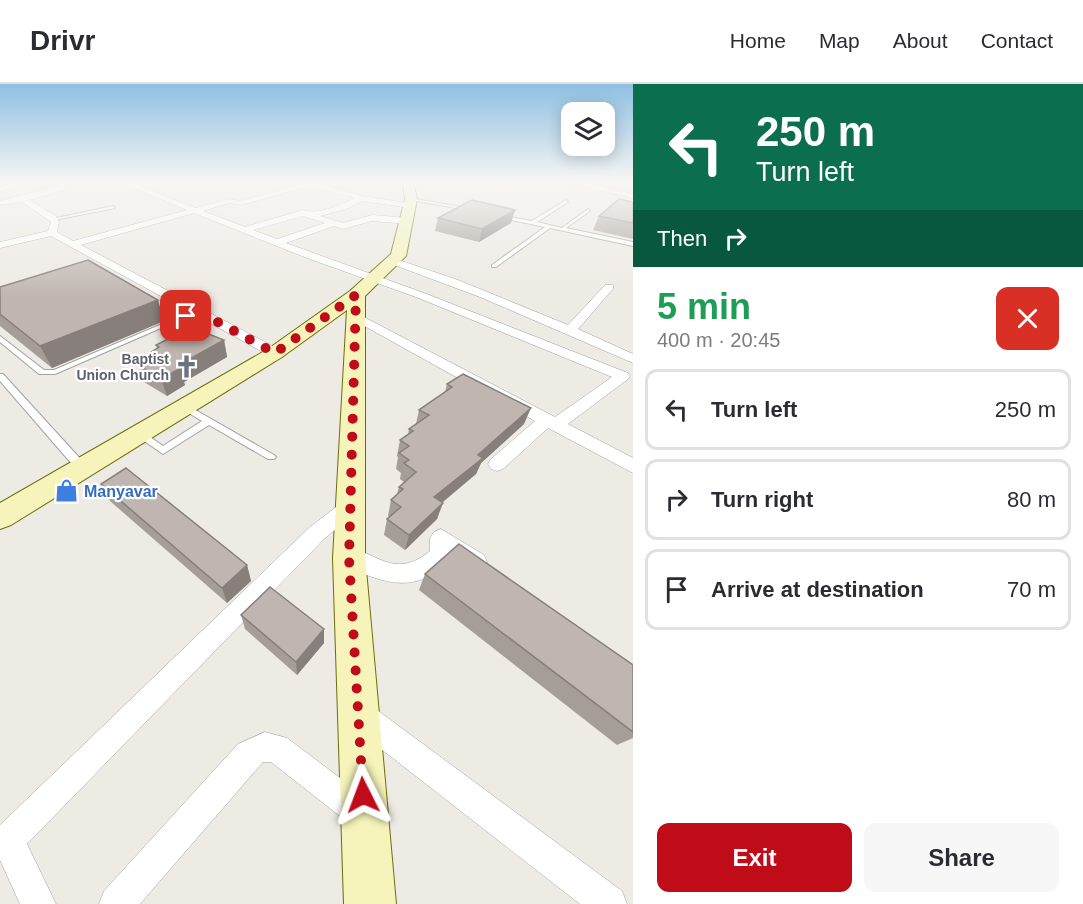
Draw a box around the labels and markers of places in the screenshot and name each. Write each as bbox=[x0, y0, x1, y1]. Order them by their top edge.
pin bbox=[160, 290, 211, 341]
place label: Baptist Union Church bbox=[76, 351, 169, 383]
church icon: Baptist Union Church bbox=[174, 354, 200, 380]
shop icon: Manyavar bbox=[53, 478, 79, 504]
place label: Manyavar bbox=[84, 483, 158, 500]

